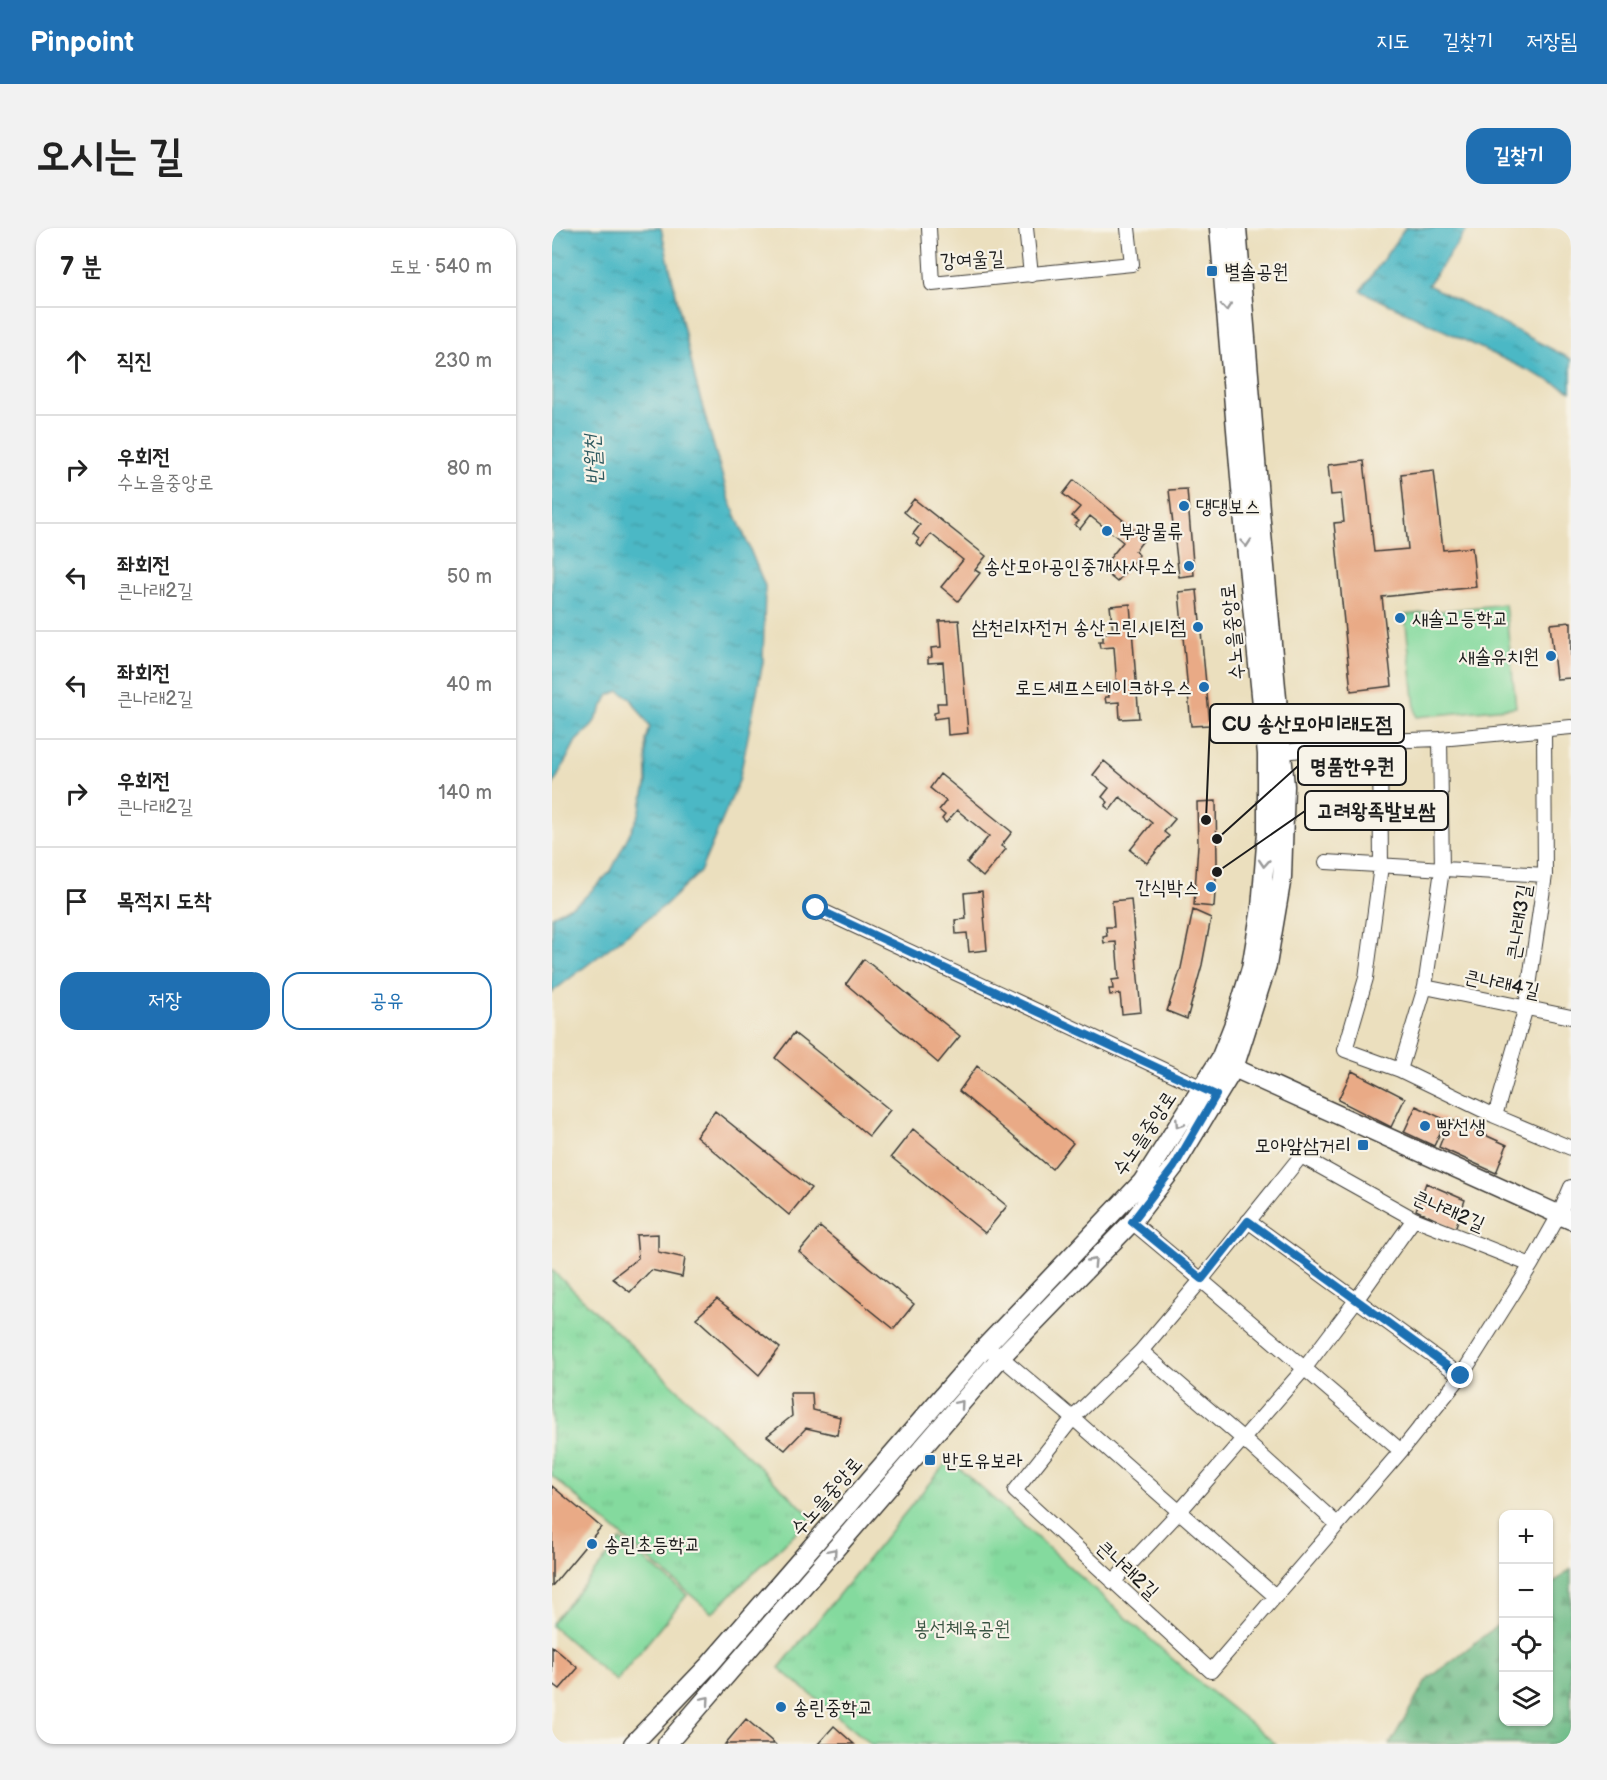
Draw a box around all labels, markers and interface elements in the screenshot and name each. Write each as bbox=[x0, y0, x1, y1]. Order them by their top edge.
text: Pinpoint bbox=[30, 26, 134, 59]
text: 지도 bbox=[1376, 29, 1410, 54]
text: 길찾기 bbox=[1443, 29, 1493, 54]
text: 저장됨 bbox=[1526, 29, 1577, 54]
button: 길찾기 bbox=[1466, 128, 1571, 184]
text: 오시는 길 bbox=[36, 131, 183, 182]
street label: 강여울길 bbox=[939, 246, 1005, 274]
text: 7 분 bbox=[60, 252, 102, 283]
text: 도보 · 540 m bbox=[389, 255, 492, 279]
place label: 별솔공원 bbox=[1224, 260, 1288, 284]
marker: 별솔공원 bbox=[1205, 264, 1219, 278]
one-way arrow bbox=[1219, 303, 1232, 312]
icon: ahead bbox=[60, 345, 93, 378]
text: 직진 bbox=[117, 348, 152, 375]
text: 230 m bbox=[435, 349, 492, 373]
water label: 반월천 bbox=[580, 432, 607, 486]
text: 우회전 bbox=[117, 444, 170, 471]
icon: right bbox=[60, 453, 93, 486]
text: 80 m bbox=[447, 457, 492, 481]
text: 수노을중앙로 bbox=[117, 471, 214, 495]
place label: 댕댕보스 bbox=[1196, 495, 1260, 519]
marker: 댕댕보스 bbox=[1177, 499, 1191, 513]
place label: 부광물류 bbox=[1119, 520, 1183, 544]
marker: 부광물류 bbox=[1100, 524, 1114, 538]
one-way arrow bbox=[1239, 539, 1252, 548]
text: 좌회전 bbox=[117, 552, 170, 579]
place label: 송산모아공인중개사사무소 bbox=[984, 555, 1177, 579]
marker: 송산모아공인중개사사무소 bbox=[1182, 559, 1196, 573]
icon: left bbox=[60, 561, 93, 594]
text: 50 m bbox=[447, 565, 492, 589]
text: 큰나래2길 bbox=[117, 579, 193, 603]
street label: 수노을중앙로 bbox=[1216, 583, 1250, 681]
place label: 새솔고등학교 bbox=[1412, 607, 1509, 631]
marker: 새솔고등학교 bbox=[1393, 611, 1407, 625]
place label: 삼천리자전거 송산그린시티점 bbox=[971, 616, 1186, 640]
marker: 삼천리자전거 송산그린시티점 bbox=[1191, 620, 1205, 634]
place label: 새솔유치원 bbox=[1459, 645, 1539, 669]
marker: 새솔유치원 bbox=[1544, 649, 1558, 663]
text: 좌회전 bbox=[117, 660, 170, 687]
icon: left bbox=[60, 669, 93, 702]
text: 40 m bbox=[446, 673, 492, 697]
place label: 로드셰프스테이크하우스 bbox=[1015, 676, 1192, 700]
marker: 로드셰프스테이크하우스 bbox=[1197, 680, 1211, 694]
text: 큰나래2길 bbox=[117, 687, 193, 711]
callout: CU 송산모아미래도점 bbox=[1210, 704, 1404, 743]
text: CU 송산모아미래도점 bbox=[1222, 712, 1392, 737]
callout: 명품한우퀀 bbox=[1298, 746, 1406, 785]
text: 명품한우퀀 bbox=[1310, 754, 1394, 779]
text: 우회전 bbox=[117, 768, 170, 795]
icon: right bbox=[60, 777, 93, 810]
text: 140 m bbox=[438, 781, 492, 805]
callout: 고려왕족발보쌈 bbox=[1305, 791, 1448, 830]
text: 큰나래2길 bbox=[117, 795, 193, 819]
text: 고려왕족발보쌈 bbox=[1317, 799, 1436, 824]
one-way arrow bbox=[1258, 859, 1271, 868]
place label: 간식박스 bbox=[1135, 876, 1199, 900]
marker: 간식박스 bbox=[1204, 880, 1218, 894]
street label: 큰나래3길 bbox=[1501, 882, 1537, 962]
icon: arrive bbox=[60, 885, 93, 918]
text: 목적지 도착 bbox=[117, 888, 211, 915]
route start bbox=[802, 894, 828, 920]
street label: 큰나래4길 bbox=[1462, 964, 1542, 1004]
button: 저장 bbox=[60, 972, 270, 1030]
button: 공유 bbox=[282, 972, 492, 1030]
street label: 수노을중앙로 bbox=[1108, 1087, 1182, 1180]
place label: 빵선생 bbox=[1437, 1115, 1485, 1139]
one-way arrow bbox=[1175, 1117, 1186, 1128]
marker: 빵선생 bbox=[1418, 1119, 1432, 1133]
place label: 모아앞삼거리 bbox=[1254, 1134, 1351, 1158]
marker: 모아앞삼거리 bbox=[1356, 1138, 1370, 1152]
street label: 큰나래2길 bbox=[1409, 1185, 1488, 1237]
one-way arrow bbox=[1086, 1258, 1097, 1269]
route end bbox=[1447, 1362, 1473, 1388]
one-way arrow bbox=[953, 1400, 964, 1411]
place label: 반도유보라 bbox=[942, 1449, 1022, 1473]
street label: 수노을중앙로 bbox=[786, 1452, 867, 1541]
marker: 반도유보라 bbox=[923, 1453, 937, 1467]
map controls bbox=[1499, 1510, 1553, 1726]
button: + bbox=[1499, 1510, 1553, 1564]
place label: 송린초등학교 bbox=[604, 1533, 701, 1557]
street label: 큰나래2길 bbox=[1091, 1535, 1163, 1604]
marker: 송린초등학교 bbox=[585, 1537, 599, 1551]
one-way arrow bbox=[826, 1548, 837, 1559]
button: − bbox=[1499, 1564, 1553, 1618]
park label: 봉선체육공원 bbox=[914, 1617, 1010, 1641]
button: locate bbox=[1499, 1618, 1553, 1672]
button: layers bbox=[1499, 1672, 1553, 1726]
one-way arrow bbox=[698, 1696, 709, 1707]
place label: 송린중학교 bbox=[793, 1696, 873, 1720]
marker: 송린중학교 bbox=[774, 1700, 788, 1714]

